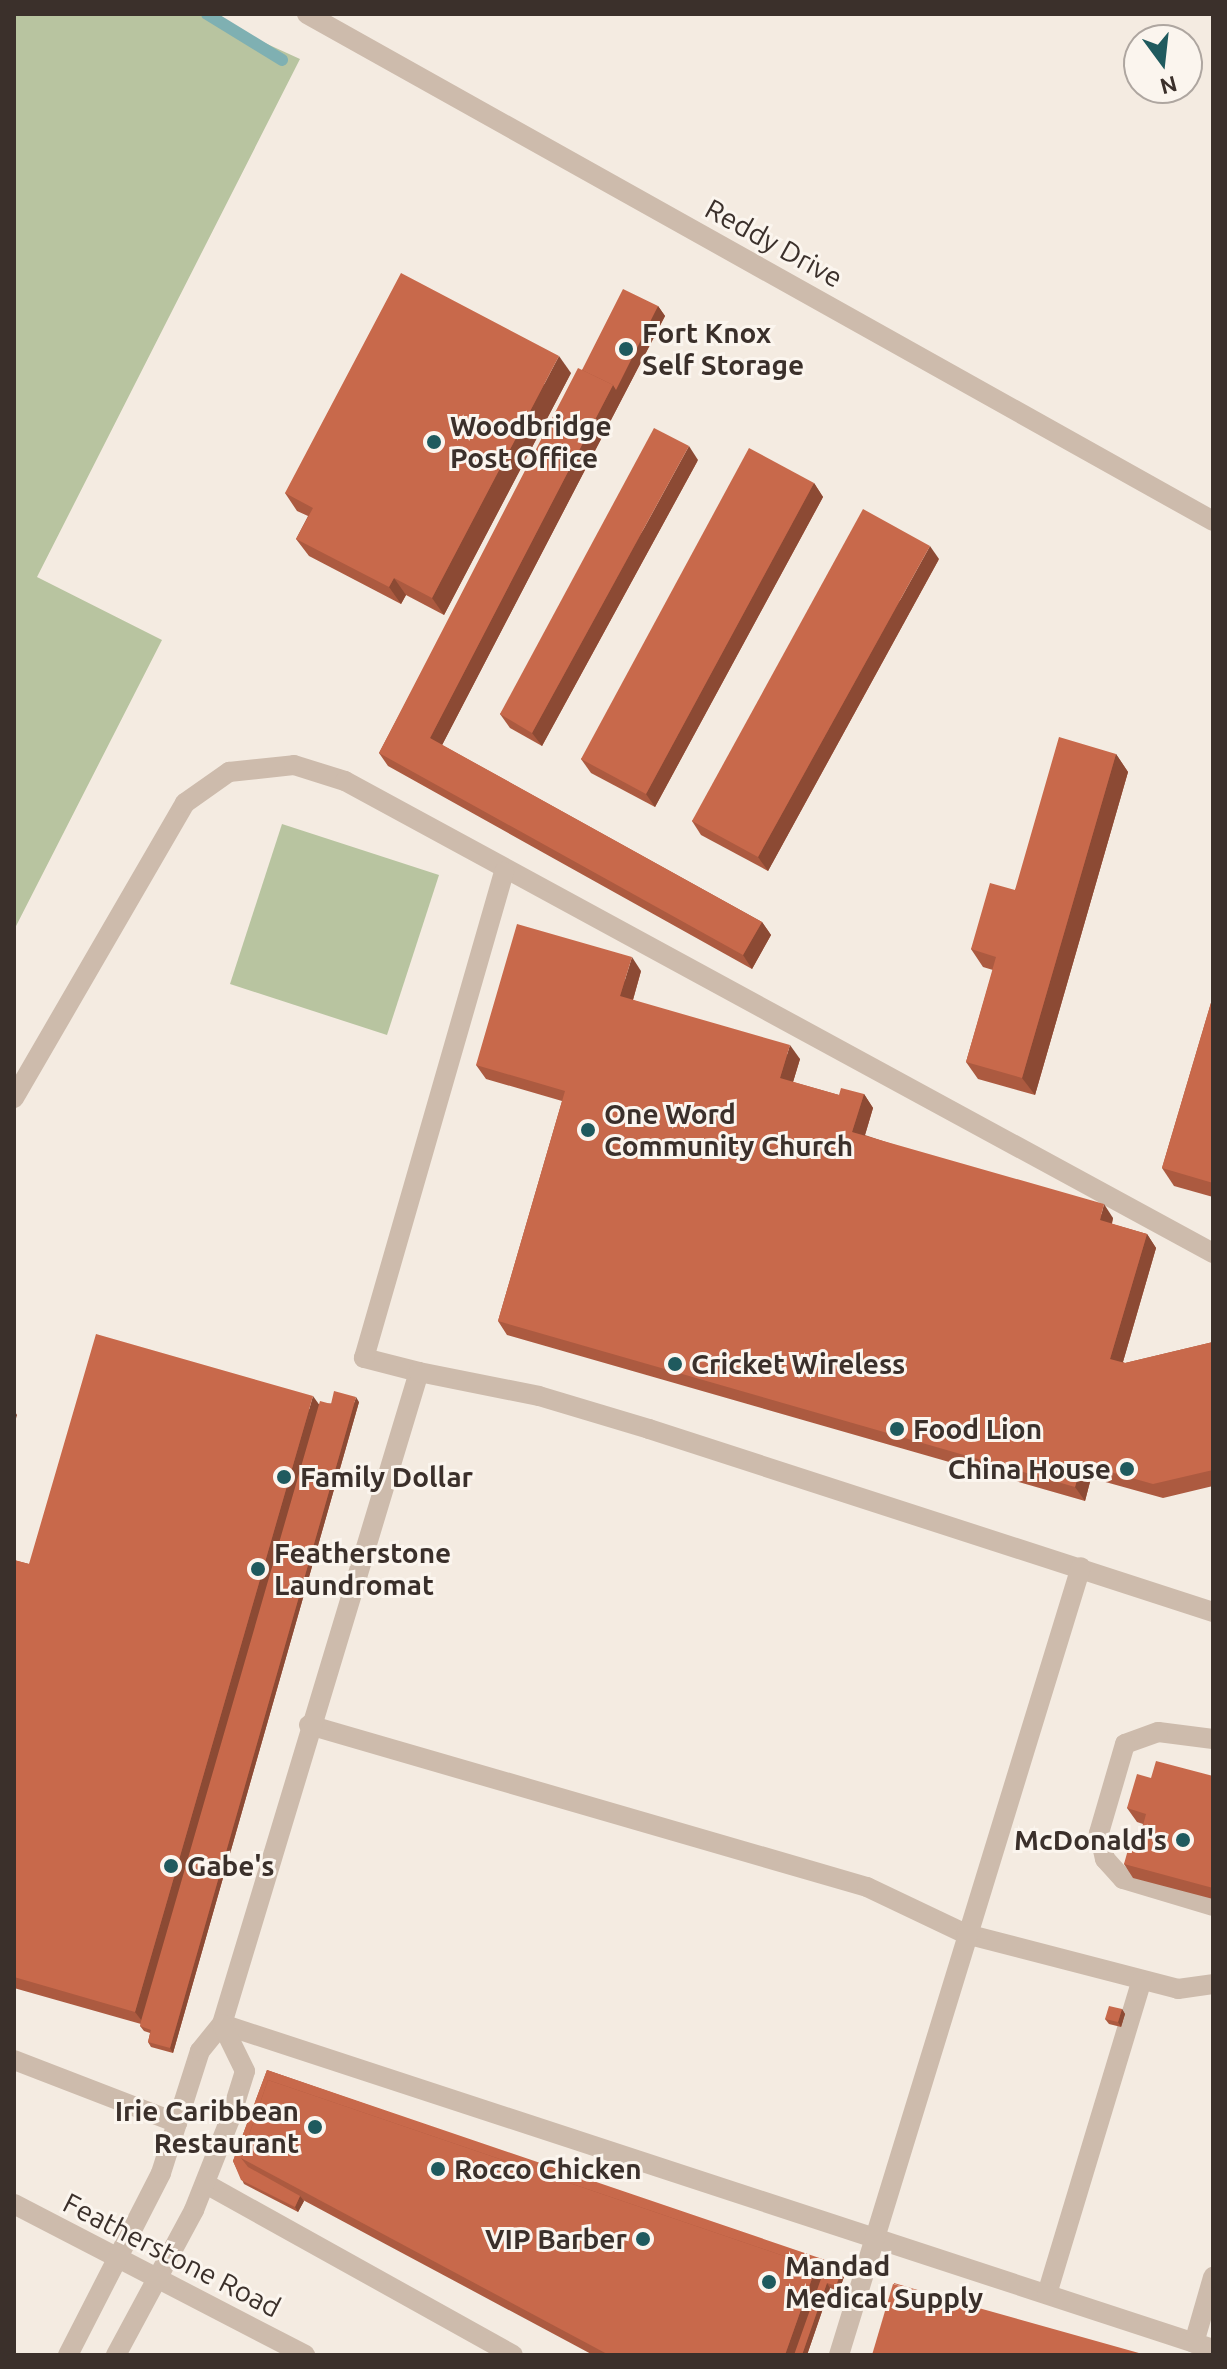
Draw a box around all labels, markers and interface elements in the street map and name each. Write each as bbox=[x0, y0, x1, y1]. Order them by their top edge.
north arrow bbox=[1123, 24, 1203, 104]
text: N bbox=[1158, 72, 1180, 100]
street label: Reddy Drive bbox=[700, 192, 848, 294]
place label: Fort Knox Self Storage bbox=[642, 316, 804, 382]
marker: Fort Knox Self Storage bbox=[617, 340, 635, 358]
place label: Woodbridge Post Office bbox=[450, 409, 612, 475]
marker: Woodbridge Post Office bbox=[425, 433, 443, 451]
place label: One Word Community Church bbox=[604, 1097, 853, 1163]
marker: One Word Community Church bbox=[579, 1121, 597, 1139]
place label: Cricket Wireless bbox=[691, 1347, 905, 1381]
marker: Cricket Wireless bbox=[666, 1355, 684, 1373]
place label: Food Lion bbox=[913, 1412, 1042, 1446]
marker: Food Lion bbox=[888, 1420, 906, 1438]
place label: China House bbox=[948, 1452, 1111, 1486]
place label: Family Dollar bbox=[300, 1460, 473, 1494]
marker: China House bbox=[1118, 1460, 1136, 1478]
marker: Family Dollar bbox=[275, 1468, 293, 1486]
place label: Featherstone Laundromat bbox=[274, 1536, 451, 1602]
marker: Featherstone Laundromat bbox=[249, 1560, 267, 1578]
place label: McDonald's bbox=[1014, 1823, 1167, 1857]
marker: McDonald's bbox=[1174, 1831, 1192, 1849]
place label: Gabe's bbox=[187, 1849, 274, 1883]
marker: Gabe's bbox=[162, 1857, 180, 1875]
place label: Irie Caribbean Restaurant bbox=[115, 2094, 299, 2160]
marker: Irie Caribbean Restaurant bbox=[306, 2118, 324, 2136]
place label: Rocco Chicken bbox=[454, 2152, 642, 2186]
marker: Rocco Chicken bbox=[429, 2160, 447, 2178]
street label: Featherstone Road bbox=[58, 2186, 286, 2324]
place label: VIP Barber bbox=[485, 2222, 627, 2256]
marker: VIP Barber bbox=[634, 2230, 652, 2248]
place label: Mandad Medical Supply bbox=[785, 2249, 983, 2315]
marker: Mandad Medical Supply bbox=[760, 2273, 778, 2291]

